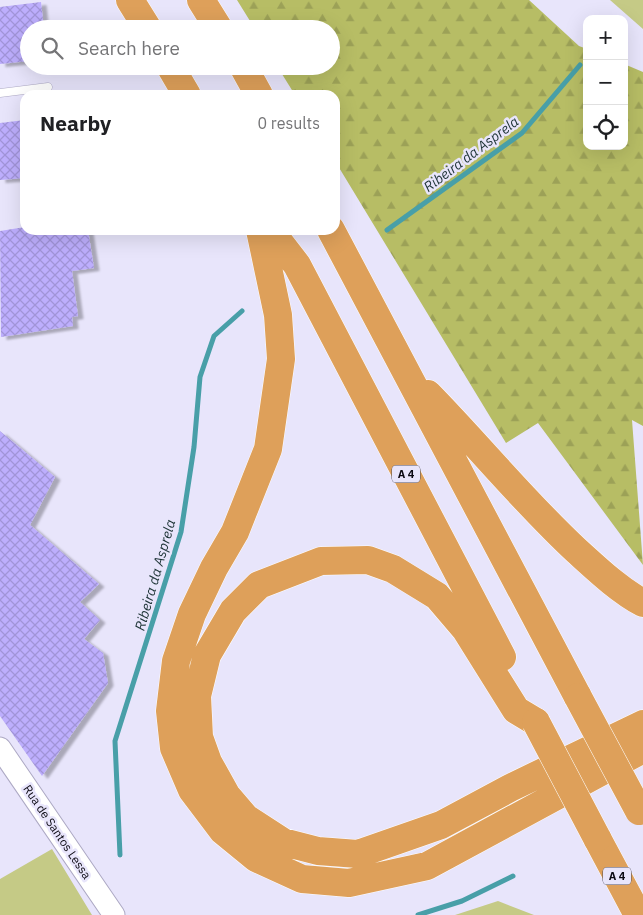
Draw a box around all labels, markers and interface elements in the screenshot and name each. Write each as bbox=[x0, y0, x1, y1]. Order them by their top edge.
map controls bbox=[583, 15, 628, 150]
button: + bbox=[583, 15, 628, 60]
search box bbox=[20, 20, 340, 75]
icon: search bbox=[38, 34, 66, 62]
text: Search here bbox=[78, 36, 180, 60]
button: − bbox=[583, 60, 628, 105]
button: locate bbox=[583, 105, 628, 150]
text: Nearby bbox=[40, 109, 111, 137]
water label: Ribeira da Asprela bbox=[420, 112, 522, 196]
text: 0 results bbox=[257, 113, 320, 133]
road number: A 4 bbox=[392, 466, 420, 482]
water label: Ribeira da Asprela bbox=[131, 517, 179, 633]
street label: Rua de Santos Lessa bbox=[20, 782, 95, 882]
road number: A 4 bbox=[603, 868, 631, 884]

